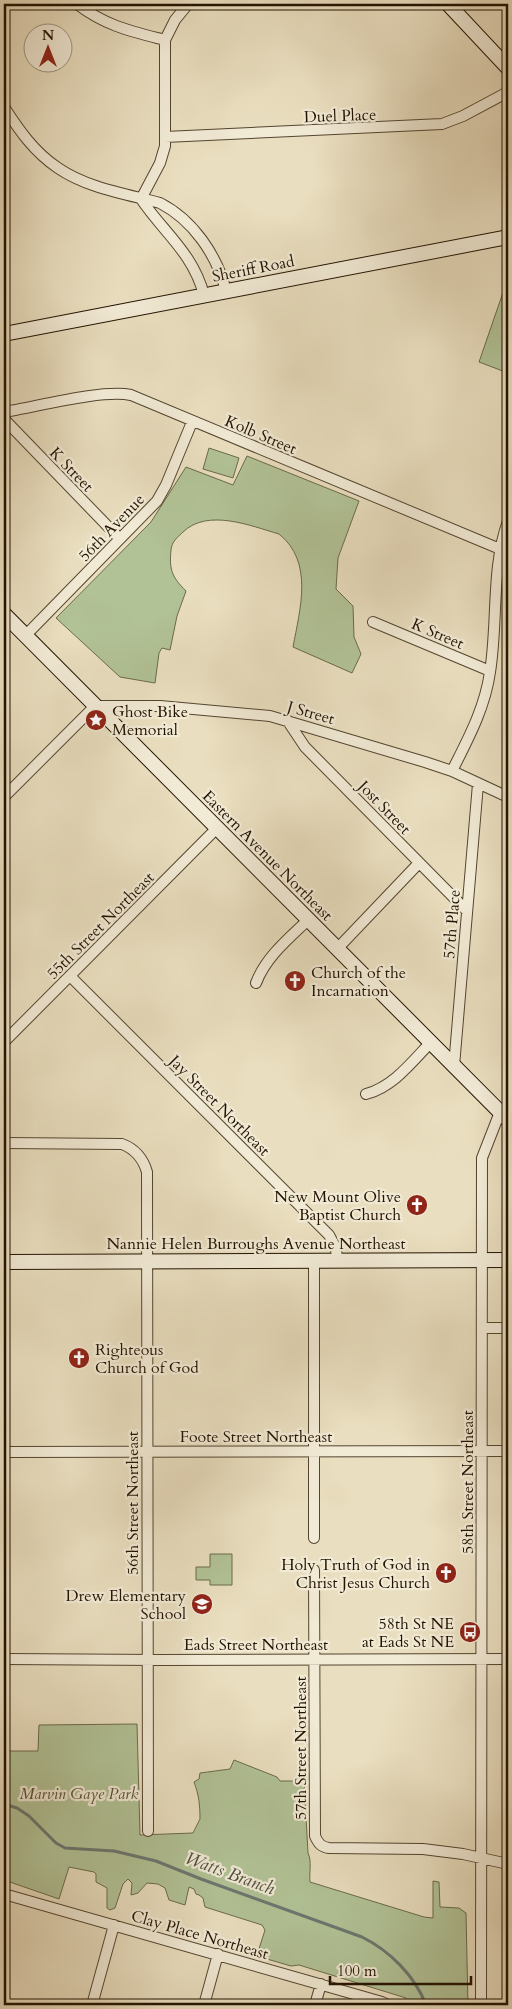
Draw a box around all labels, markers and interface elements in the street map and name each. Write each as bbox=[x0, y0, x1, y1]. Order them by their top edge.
north arrow bbox=[22, 22, 72, 72]
text: N bbox=[42, 26, 54, 45]
street label: Duel Place bbox=[303, 104, 377, 128]
street label: Sheriff Road bbox=[210, 250, 297, 288]
street label: Kolb Street bbox=[221, 410, 300, 460]
street label: K Street bbox=[44, 442, 98, 497]
street label: 56th Avenue bbox=[74, 489, 150, 566]
street label: K Street bbox=[408, 613, 467, 655]
street label: J Street bbox=[283, 695, 337, 730]
place label: Ghost Bike Memorial bbox=[112, 701, 188, 741]
place icon: Ghost Bike Memorial bbox=[84, 708, 108, 732]
street label: Jost Street bbox=[352, 774, 416, 840]
street label: Eastern Avenue Northeast bbox=[197, 786, 337, 926]
street label: 55th Street Northeast bbox=[42, 867, 159, 984]
street label: 57th Place bbox=[438, 888, 466, 960]
place label: Church of the Incarnation bbox=[311, 962, 406, 1002]
church icon: Church of the Incarnation bbox=[283, 969, 307, 993]
street label: Jay Street Northeast bbox=[163, 1049, 275, 1161]
place label: New Mount Olive Baptist Church bbox=[274, 1186, 401, 1226]
church icon: New Mount Olive Baptist Church bbox=[405, 1193, 429, 1217]
street label: Nannie Helen Burroughs Avenue Northeast bbox=[106, 1233, 406, 1255]
place label: Righteous Church of God bbox=[95, 1339, 199, 1379]
church icon: Righteous Church of God bbox=[67, 1346, 91, 1370]
street label: 58th Street Northeast bbox=[457, 1410, 479, 1554]
street label: Foote Street Northeast bbox=[180, 1426, 332, 1448]
street label: 56th Street Northeast bbox=[122, 1431, 144, 1575]
place label: Holy Truth of God in Christ Jesus Church bbox=[281, 1554, 430, 1594]
church icon: Holy Truth of God in Christ Jesus Church bbox=[434, 1561, 458, 1585]
place label: Drew Elementary School bbox=[65, 1585, 187, 1625]
school or university icon: Drew Elementary School bbox=[190, 1592, 214, 1616]
place label: 58th St NE at Eads St NE bbox=[362, 1613, 454, 1653]
bus stop icon: 58th St NE at Eads St NE bbox=[458, 1620, 482, 1644]
street label: Eads Street Northeast bbox=[184, 1634, 328, 1656]
street label: 57th Street Northeast bbox=[290, 1676, 312, 1820]
park label: Marvin Gaye Park bbox=[20, 1783, 138, 1805]
water label: Watts Branch bbox=[182, 1846, 278, 1901]
street label: Clay Place Northeast bbox=[129, 1905, 271, 1965]
scale bar bbox=[330, 1954, 471, 1986]
text: 100 m bbox=[337, 1961, 377, 1981]

